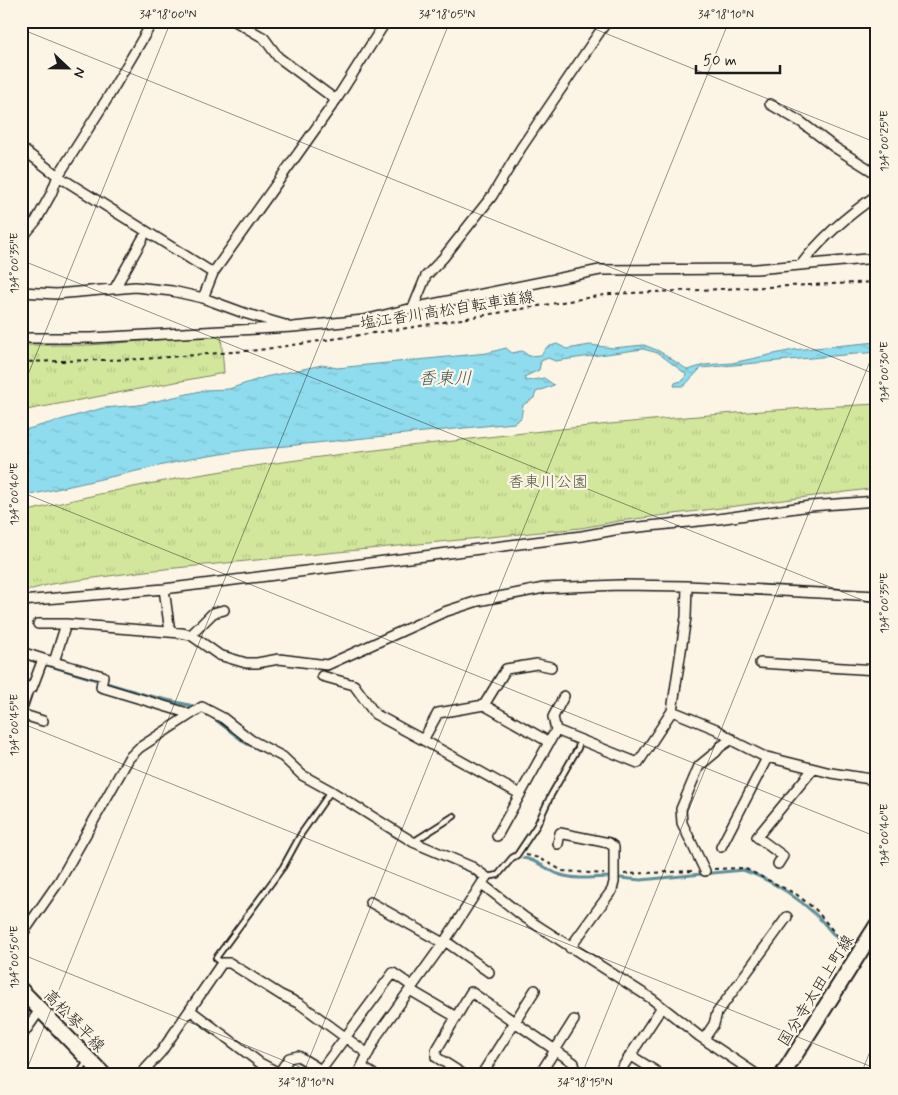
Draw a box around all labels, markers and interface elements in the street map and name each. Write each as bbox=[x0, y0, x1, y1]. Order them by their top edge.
text: 34°18'00"N bbox=[139, 7, 197, 23]
text: 34°18'05"N bbox=[419, 7, 475, 23]
text: 34°18'10"N bbox=[698, 7, 754, 23]
north arrow bbox=[42, 42, 92, 92]
scale bar bbox=[696, 42, 779, 74]
text: 50 m bbox=[703, 51, 737, 71]
text: N bbox=[69, 65, 89, 80]
text: 134°00'25"E bbox=[877, 110, 893, 172]
text: 134°00'35"E bbox=[7, 233, 23, 293]
street label: 塩江香川高松自転車道線 bbox=[359, 286, 536, 335]
text: 134°00'30"E bbox=[877, 341, 893, 403]
water label: 香東川 bbox=[418, 367, 472, 391]
text: 134°00'40"E bbox=[7, 463, 23, 525]
park label: 香東川公園 bbox=[508, 472, 588, 493]
text: 134°00'35"E bbox=[877, 573, 893, 633]
text: 134°00'45"E bbox=[7, 694, 23, 756]
text: 134°00'40"E bbox=[877, 804, 893, 866]
text: 134°00'50"E bbox=[7, 925, 23, 989]
street label: 国分寺太田上町線 bbox=[773, 931, 859, 1051]
street label: 高松琴平線 bbox=[39, 985, 109, 1057]
text: 34°18'10"N bbox=[278, 1075, 334, 1091]
text: 34°18'15"N bbox=[557, 1075, 613, 1091]

